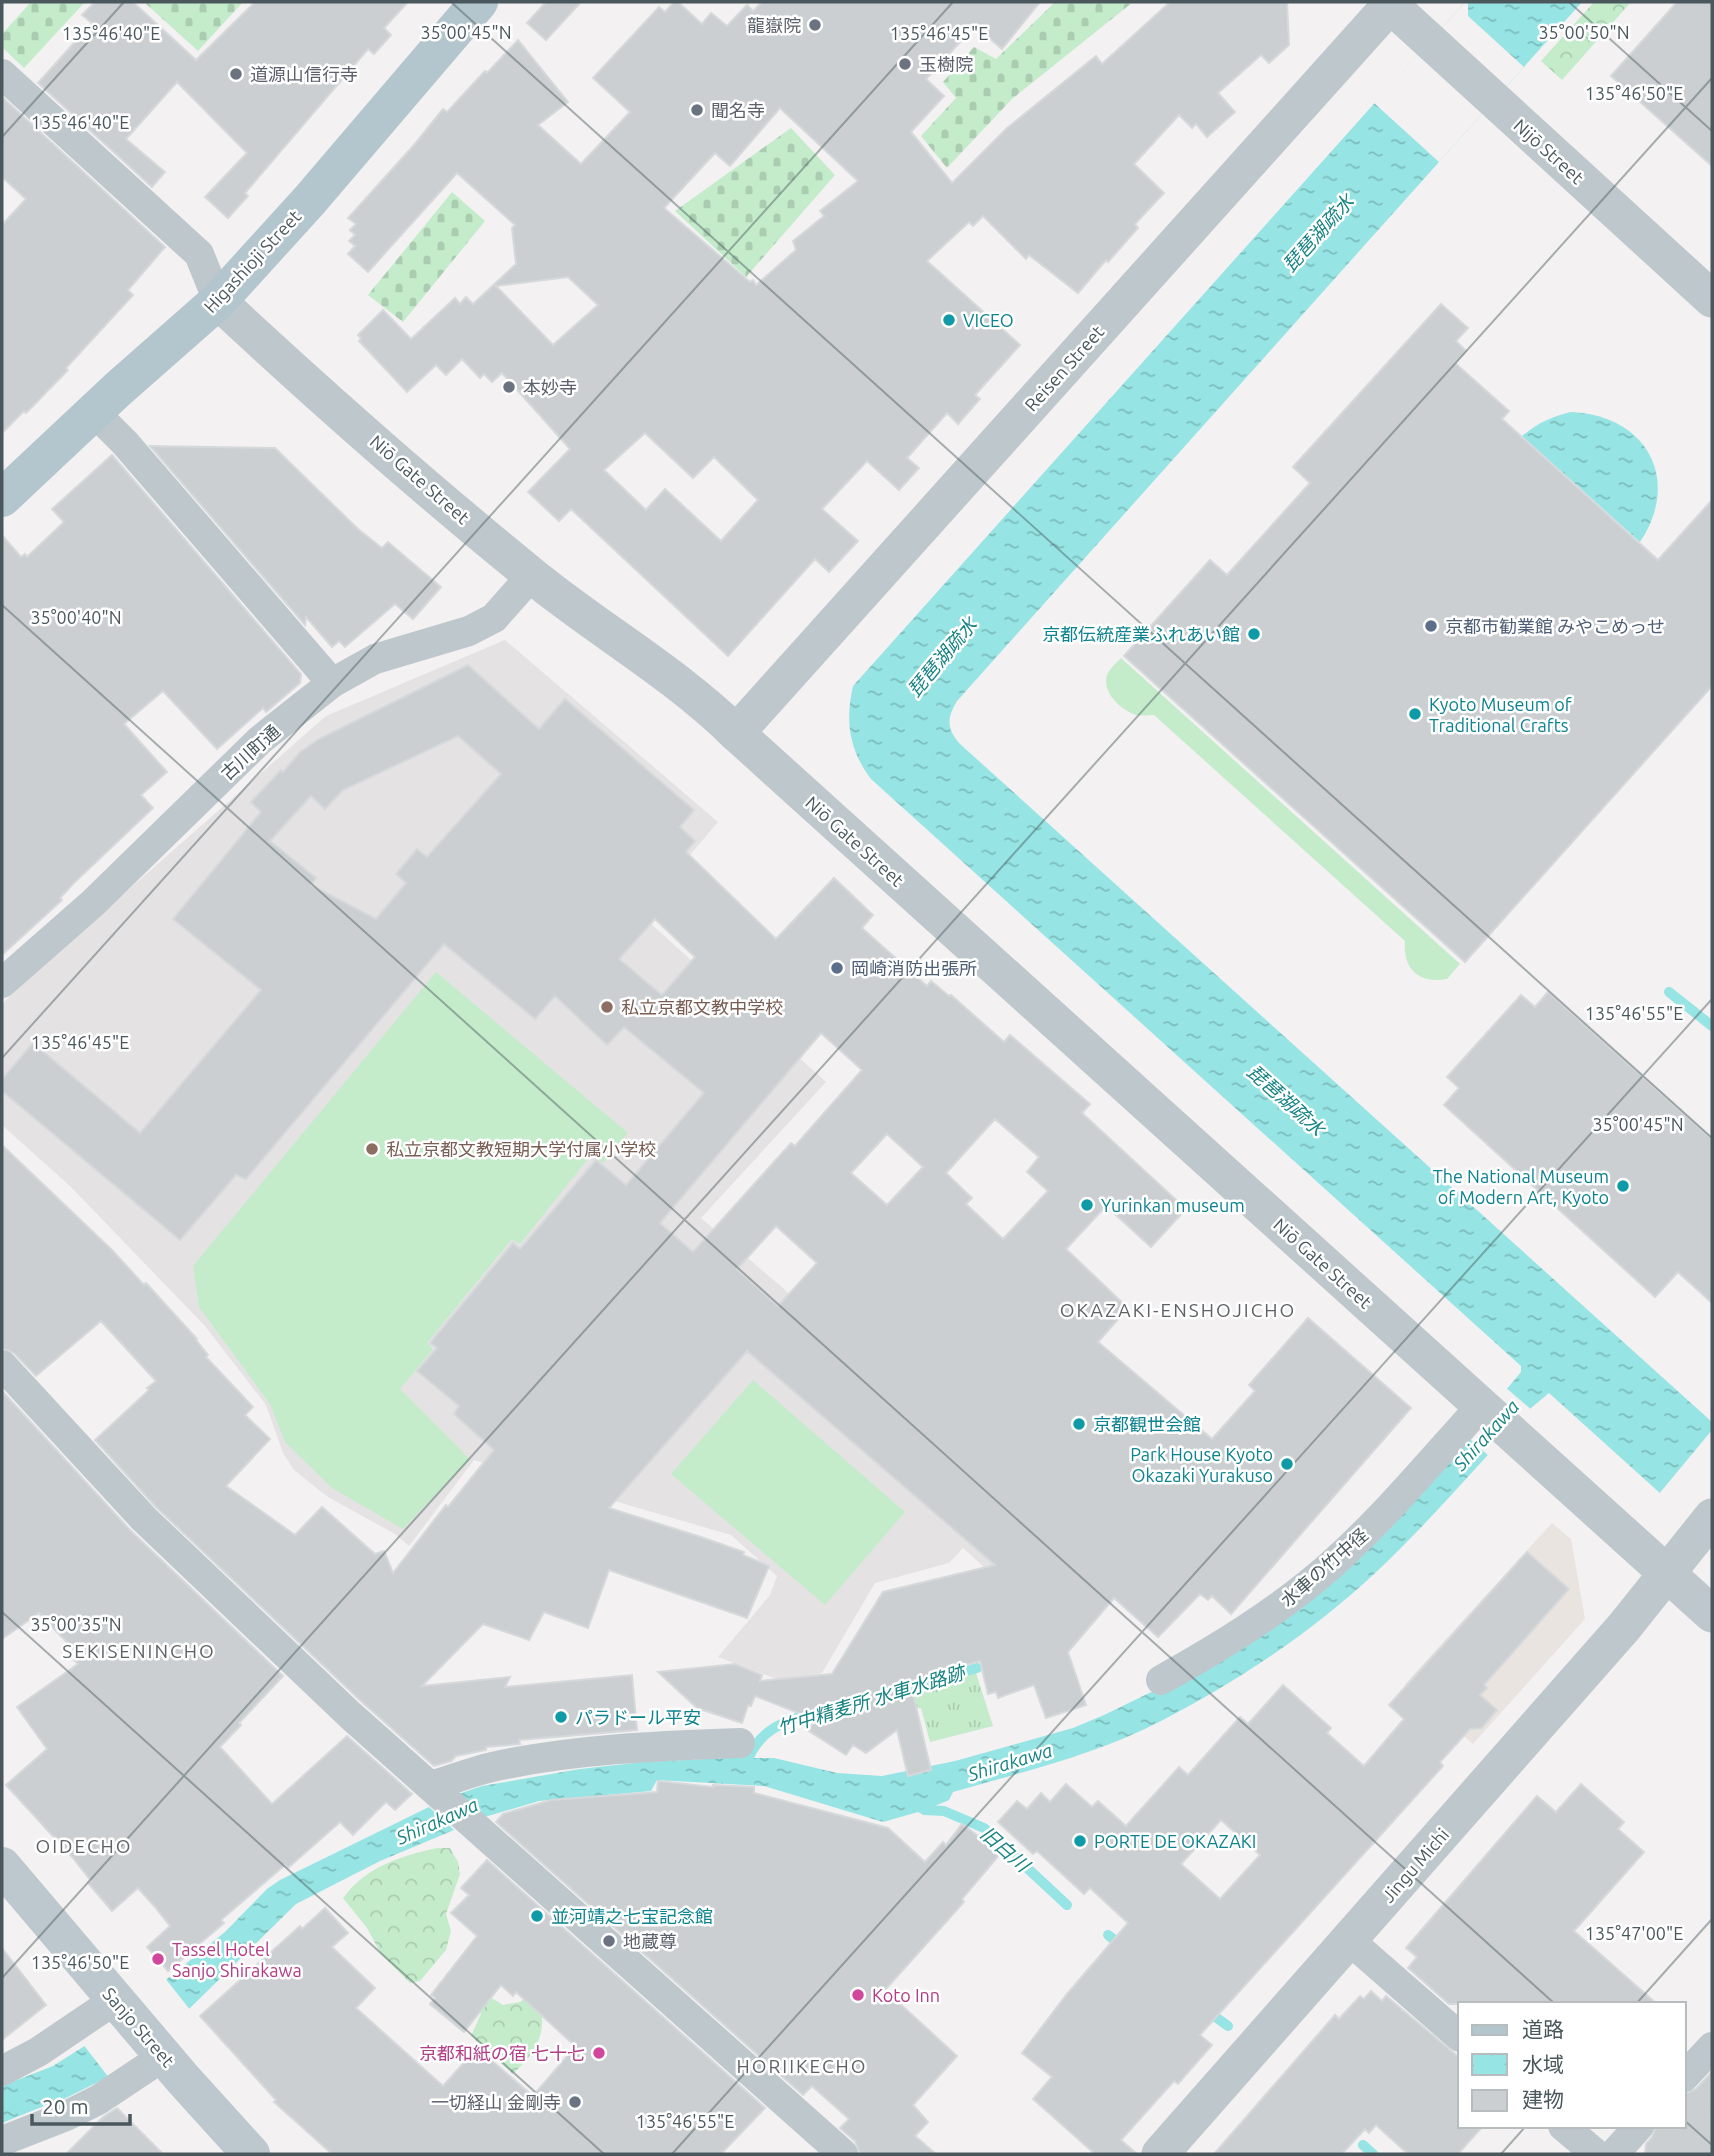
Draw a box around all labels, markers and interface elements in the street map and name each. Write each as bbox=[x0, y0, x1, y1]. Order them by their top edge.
place label: 龍嶽院 bbox=[747, 15, 801, 35]
marker: 龍嶽院 bbox=[807, 17, 823, 33]
text: 35°00'45"N bbox=[420, 22, 512, 42]
text: 35°00'50"N bbox=[1538, 22, 1630, 42]
text: 135°46'40"E bbox=[62, 23, 160, 43]
text: 135°46'45"E bbox=[890, 23, 988, 43]
place label: 玉樹院 bbox=[919, 54, 973, 74]
marker: 玉樹院 bbox=[897, 56, 913, 72]
place label: 道源山信行寺 bbox=[250, 64, 358, 84]
marker: 道源山信行寺 bbox=[228, 66, 244, 82]
text: 135°46'50"E bbox=[1585, 83, 1683, 103]
place label: 聞名寺 bbox=[711, 100, 765, 120]
marker: 聞名寺 bbox=[689, 102, 705, 118]
text: 135°46'40"E bbox=[31, 112, 129, 132]
street label: Nijō Street bbox=[1510, 115, 1588, 187]
water label: 琵琶湖疏水 bbox=[1278, 189, 1359, 276]
street label: Higashioji Street bbox=[199, 206, 305, 316]
place label: VICEO bbox=[963, 310, 1014, 330]
marker: VICEO bbox=[941, 312, 957, 328]
street label: Reisen Street bbox=[1020, 321, 1108, 415]
place label: 本妙寺 bbox=[523, 377, 577, 397]
marker: 本妙寺 bbox=[501, 379, 517, 395]
street label: Niō Gate Street bbox=[366, 431, 474, 527]
text: 35°00'40"N bbox=[30, 607, 122, 627]
water label: 琵琶湖疏水 bbox=[903, 612, 982, 700]
place label: 京都市勧業館 みやこめっせ bbox=[1445, 616, 1665, 636]
marker: 京都市勧業館 みやこめっせ bbox=[1423, 618, 1439, 634]
place label: 京都伝統産業ふれあい館 bbox=[1042, 624, 1240, 644]
marker: 京都伝統産業ふれあい館 bbox=[1246, 626, 1262, 642]
place label: Kyoto Museum of Traditional Crafts bbox=[1429, 694, 1572, 735]
marker: Kyoto Museum of Traditional Crafts bbox=[1407, 706, 1423, 722]
street label: 古川町通 bbox=[217, 720, 283, 784]
street label: Niō Gate Street bbox=[802, 792, 908, 890]
place label: 岡崎消防出張所 bbox=[851, 958, 977, 978]
marker: 岡崎消防出張所 bbox=[829, 960, 845, 976]
place label: 私立京都文教中学校 bbox=[621, 997, 783, 1017]
marker: 私立京都文教中学校 bbox=[599, 999, 615, 1015]
text: 135°46'55"E bbox=[1585, 1003, 1683, 1023]
text: 135°46'45"E bbox=[31, 1032, 129, 1052]
water label: 琵琶湖疏水 bbox=[1243, 1060, 1330, 1141]
text: 35°00'45"N bbox=[1592, 1114, 1684, 1134]
place label: 私立京都文教短期大学付属小学校 bbox=[386, 1139, 656, 1159]
marker: 私立京都文教短期大学付属小学校 bbox=[364, 1141, 380, 1157]
place label: The National Museum of Modern Art, Kyoto bbox=[1433, 1166, 1609, 1207]
marker: The National Museum of Modern Art, Kyoto bbox=[1615, 1178, 1631, 1194]
place label: Yurinkan museum bbox=[1101, 1195, 1245, 1215]
marker: Yurinkan museum bbox=[1079, 1197, 1095, 1213]
street label: Niō Gate Street bbox=[1270, 1214, 1376, 1312]
district label: OKAZAKI-ENSHOJICHO bbox=[1060, 1299, 1296, 1321]
water label: Shirakawa bbox=[1448, 1395, 1523, 1475]
place label: 京都観世会館 bbox=[1093, 1414, 1201, 1434]
marker: 京都観世会館 bbox=[1071, 1416, 1087, 1432]
place label: Park House Kyoto Okazaki Yurakuso bbox=[1130, 1444, 1273, 1485]
marker: Park House Kyoto Okazaki Yurakuso bbox=[1279, 1456, 1295, 1472]
street label: 水車の竹中径 bbox=[1277, 1524, 1371, 1610]
text: 35°00'35"N bbox=[30, 1614, 122, 1634]
district label: SEKISENINCHO bbox=[62, 1640, 216, 1662]
water label: 竹中精麦所 水車水路跡 bbox=[775, 1660, 970, 1739]
place label: パラドール平安 bbox=[575, 1707, 701, 1727]
marker: パラドール平安 bbox=[553, 1709, 569, 1725]
water label: Shirakawa bbox=[964, 1739, 1055, 1786]
water label: Shirakawa bbox=[392, 1793, 481, 1849]
water label: 旧白川 bbox=[976, 1822, 1035, 1877]
street label: Jingu Michi bbox=[1378, 1824, 1452, 1906]
place label: PORTE DE OKAZAKI bbox=[1094, 1831, 1256, 1851]
marker: PORTE DE OKAZAKI bbox=[1072, 1833, 1088, 1849]
district label: OIDECHO bbox=[35, 1835, 133, 1857]
place label: 並河靖之七宝記念館 bbox=[551, 1906, 713, 1926]
marker: 並河靖之七宝記念館 bbox=[529, 1908, 545, 1924]
text: 135°47'00"E bbox=[1585, 1923, 1683, 1943]
place label: 地蔵尊 bbox=[623, 1931, 677, 1951]
marker: 地蔵尊 bbox=[601, 1933, 617, 1949]
place label: Tassel Hotel Sanjo Shirakawa bbox=[172, 1939, 302, 1980]
marker: Tassel Hotel Sanjo Shirakawa bbox=[150, 1951, 166, 1967]
text: 135°46'50"E bbox=[31, 1952, 129, 1972]
street label: Sanjo Street bbox=[99, 1983, 179, 2071]
place label: Koto Inn bbox=[872, 1985, 940, 2005]
marker: Koto Inn bbox=[850, 1987, 866, 2003]
legend bbox=[1458, 2002, 1686, 2128]
text: 道路 bbox=[1522, 2017, 1564, 2041]
place label: 京都和紙の宿 七十七 bbox=[419, 2043, 585, 2063]
marker: 京都和紙の宿 七十七 bbox=[591, 2045, 607, 2061]
text: 水域 bbox=[1522, 2052, 1564, 2076]
district label: HORIIKECHO bbox=[736, 2055, 868, 2077]
scale bar bbox=[32, 2082, 130, 2126]
text: 建物 bbox=[1522, 2087, 1564, 2111]
place label: 一切経山 金剛寺 bbox=[431, 2092, 561, 2112]
text: 20 m bbox=[42, 2094, 89, 2118]
marker: 一切経山 金剛寺 bbox=[567, 2094, 583, 2110]
text: 135°46'55"E bbox=[636, 2111, 734, 2131]

